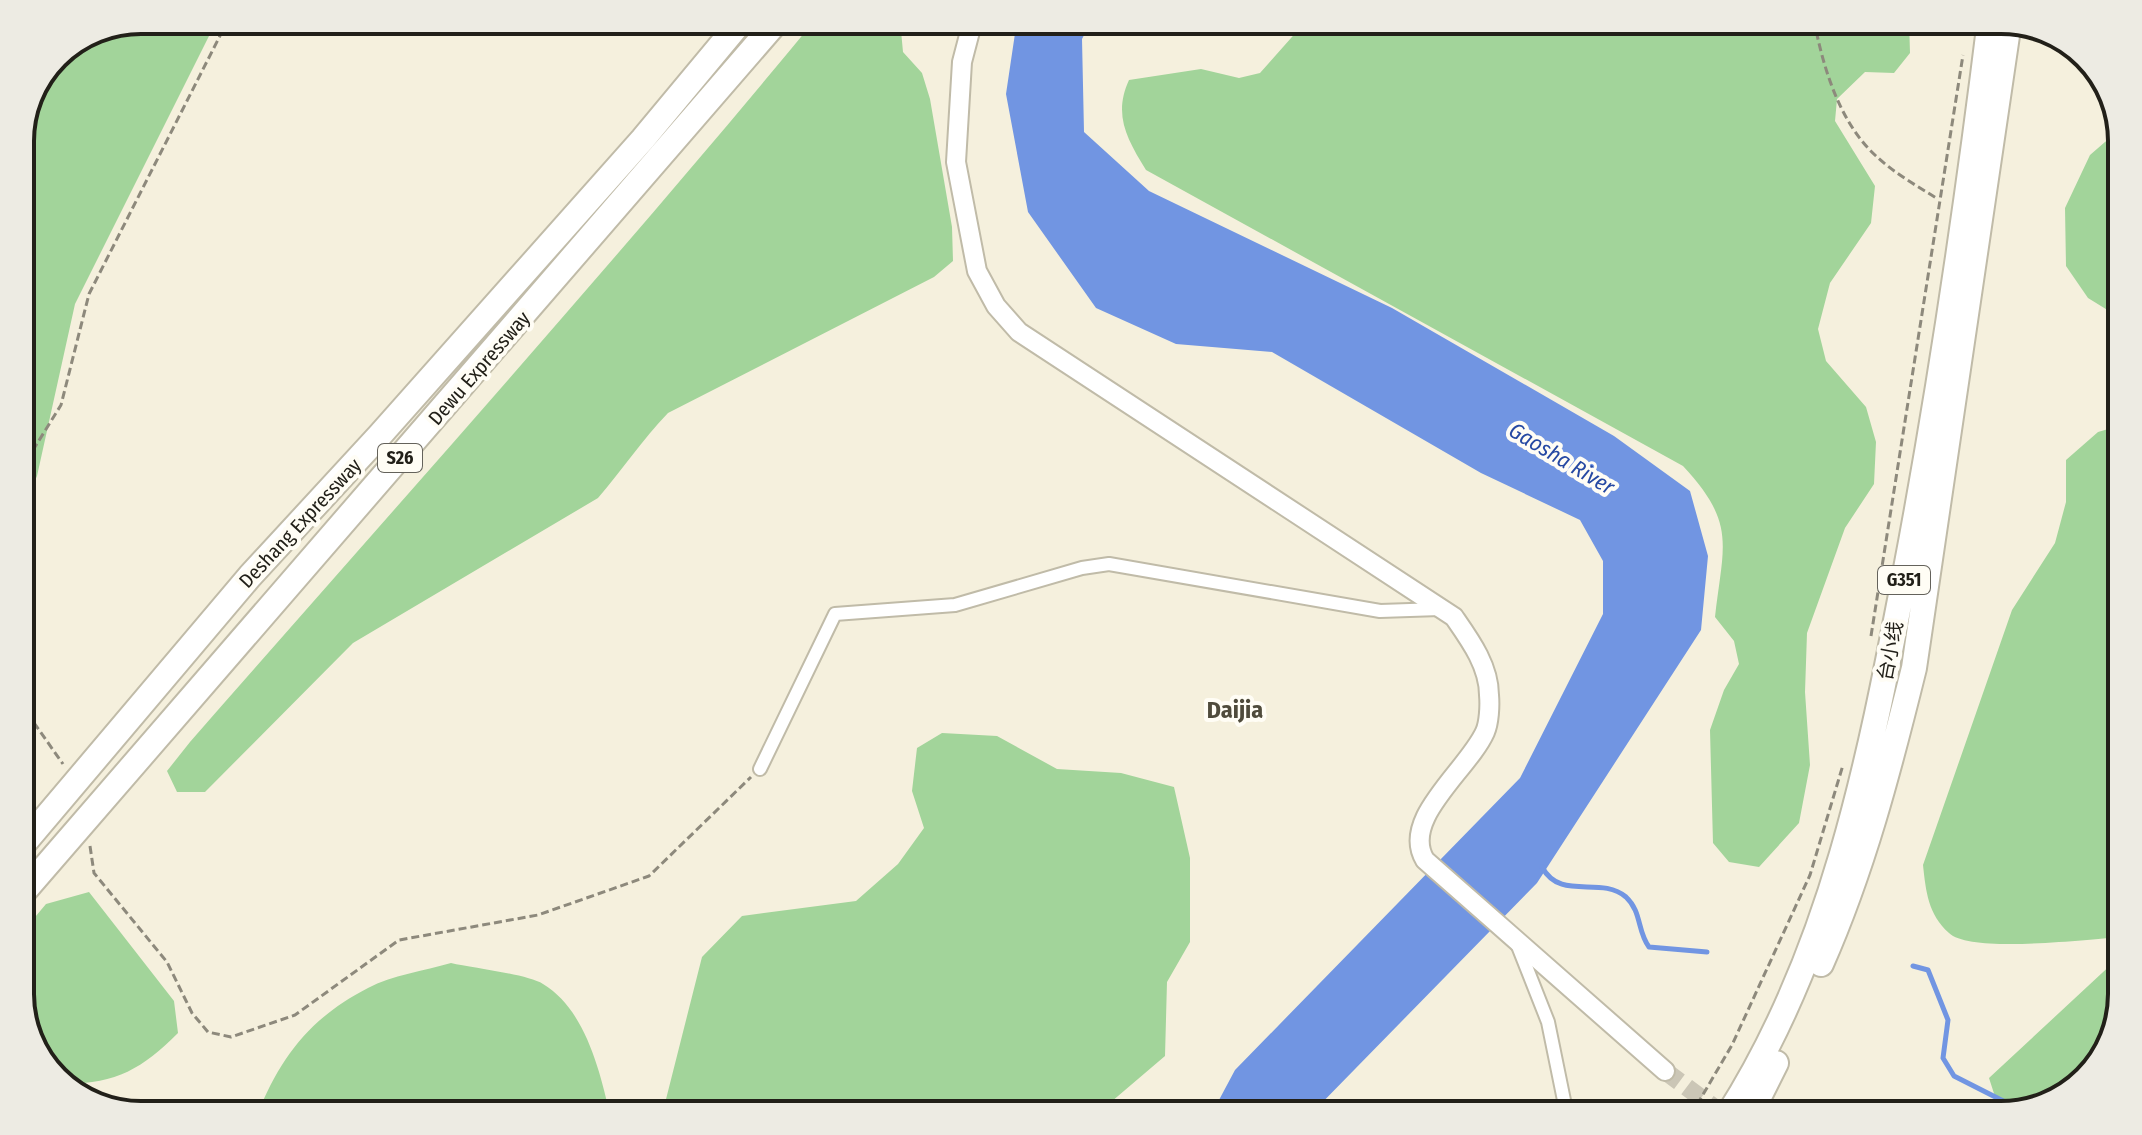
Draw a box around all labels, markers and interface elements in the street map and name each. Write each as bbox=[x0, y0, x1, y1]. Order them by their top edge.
street label: Dewu Expressway bbox=[423, 306, 535, 430]
water label: Gaosha River bbox=[1504, 416, 1620, 501]
road number: S26 bbox=[378, 444, 422, 472]
street label: Deshang Expressway bbox=[234, 453, 366, 593]
road number: G351 bbox=[1878, 566, 1930, 594]
street label: 台小线 bbox=[1872, 619, 1908, 683]
district label: Daijia bbox=[1207, 696, 1263, 724]

